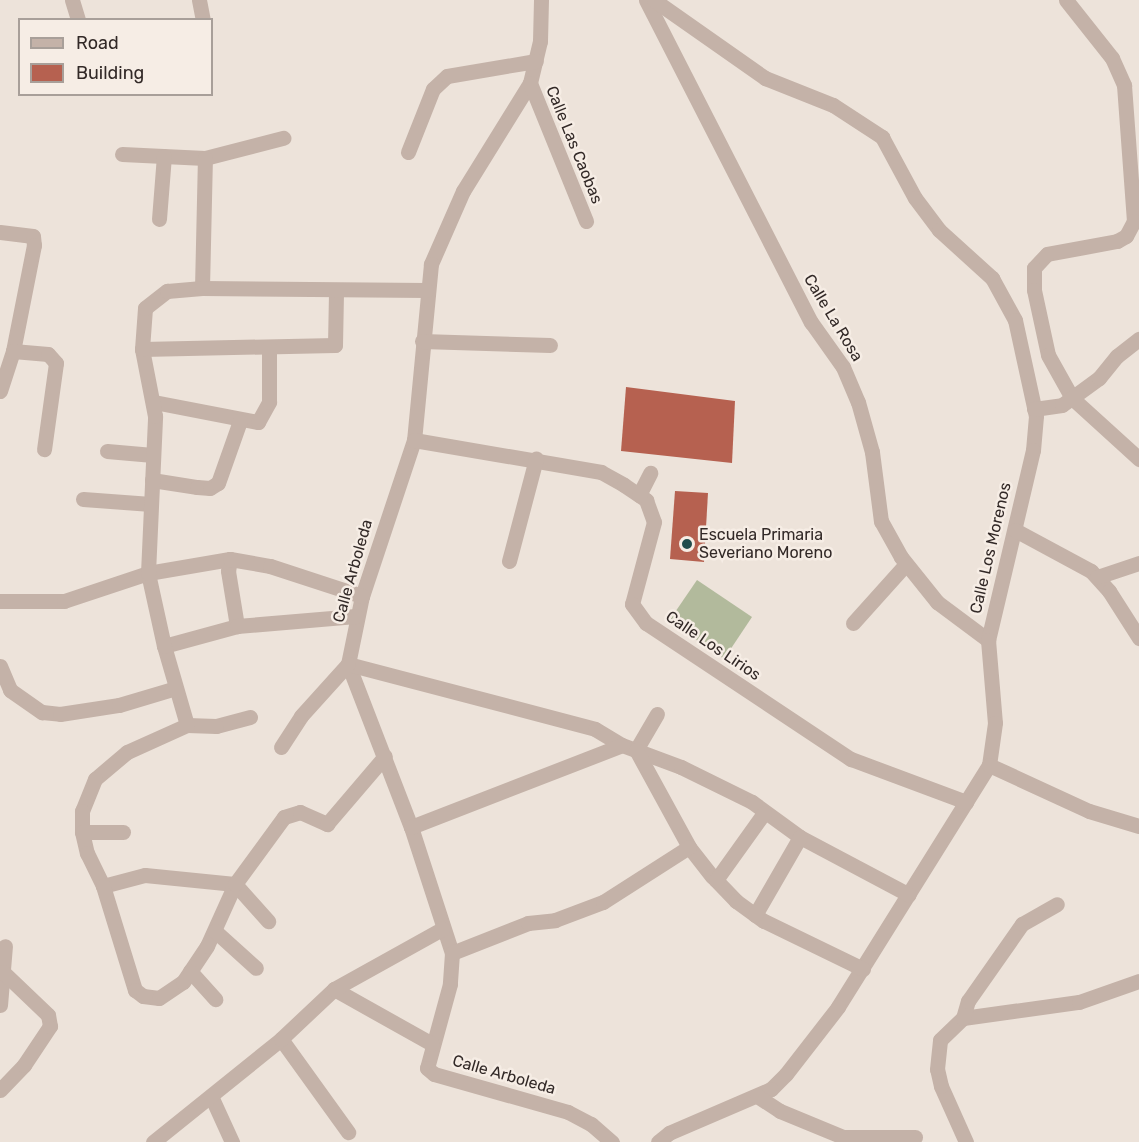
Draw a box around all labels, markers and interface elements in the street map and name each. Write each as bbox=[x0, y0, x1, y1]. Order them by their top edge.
legend bbox=[18, 18, 213, 96]
text: Road bbox=[76, 32, 119, 54]
text: Building bbox=[76, 62, 144, 84]
street label: Calle Las Caobas bbox=[542, 83, 606, 207]
street label: Calle La Rosa bbox=[799, 271, 867, 365]
street label: Calle Los Morenos bbox=[967, 481, 1015, 615]
street label: Calle Arboleda bbox=[329, 517, 377, 625]
place label: Escuela Primaria Severiano Moreno bbox=[699, 525, 832, 563]
marker: Escuela Primaria Severiano Moreno bbox=[680, 537, 694, 551]
street label: Calle Los Lirios bbox=[662, 607, 764, 685]
street label: Calle Arboleda bbox=[450, 1051, 558, 1099]

